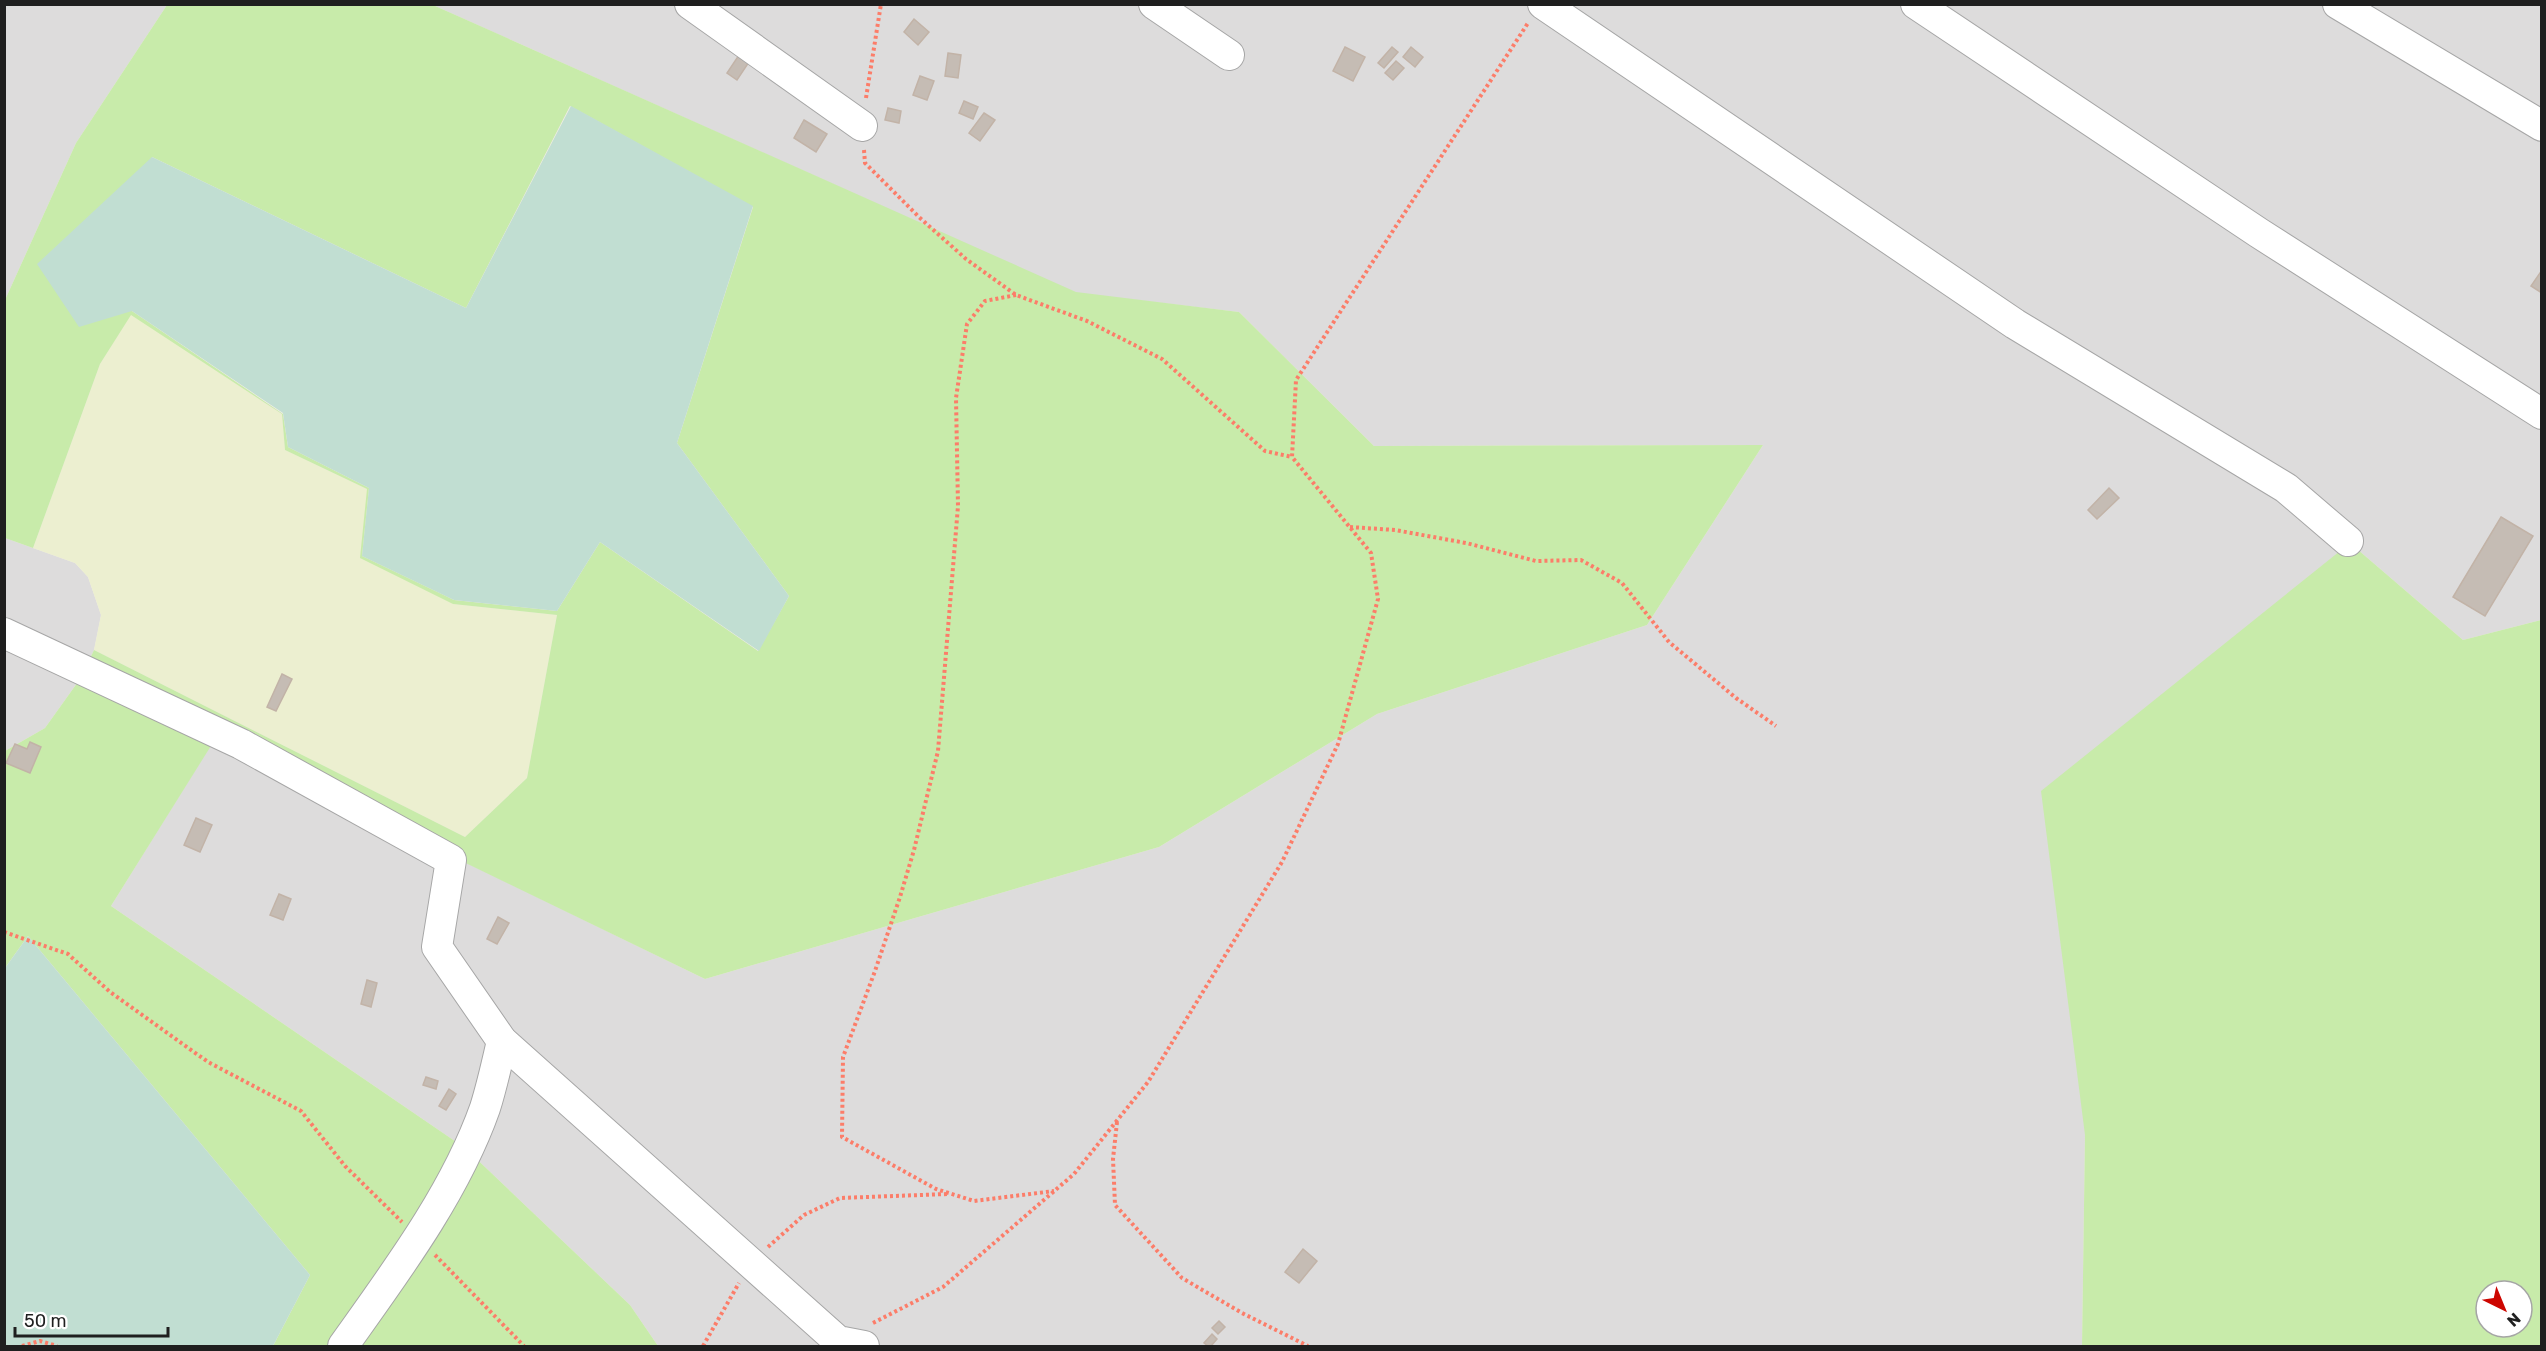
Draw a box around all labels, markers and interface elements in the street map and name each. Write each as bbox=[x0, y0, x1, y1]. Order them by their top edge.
north arrow bbox=[2474, 1279, 2534, 1339]
scale bar bbox=[15, 1300, 168, 1338]
text: N bbox=[2503, 1309, 2525, 1330]
text: 50 m bbox=[24, 1310, 67, 1332]

